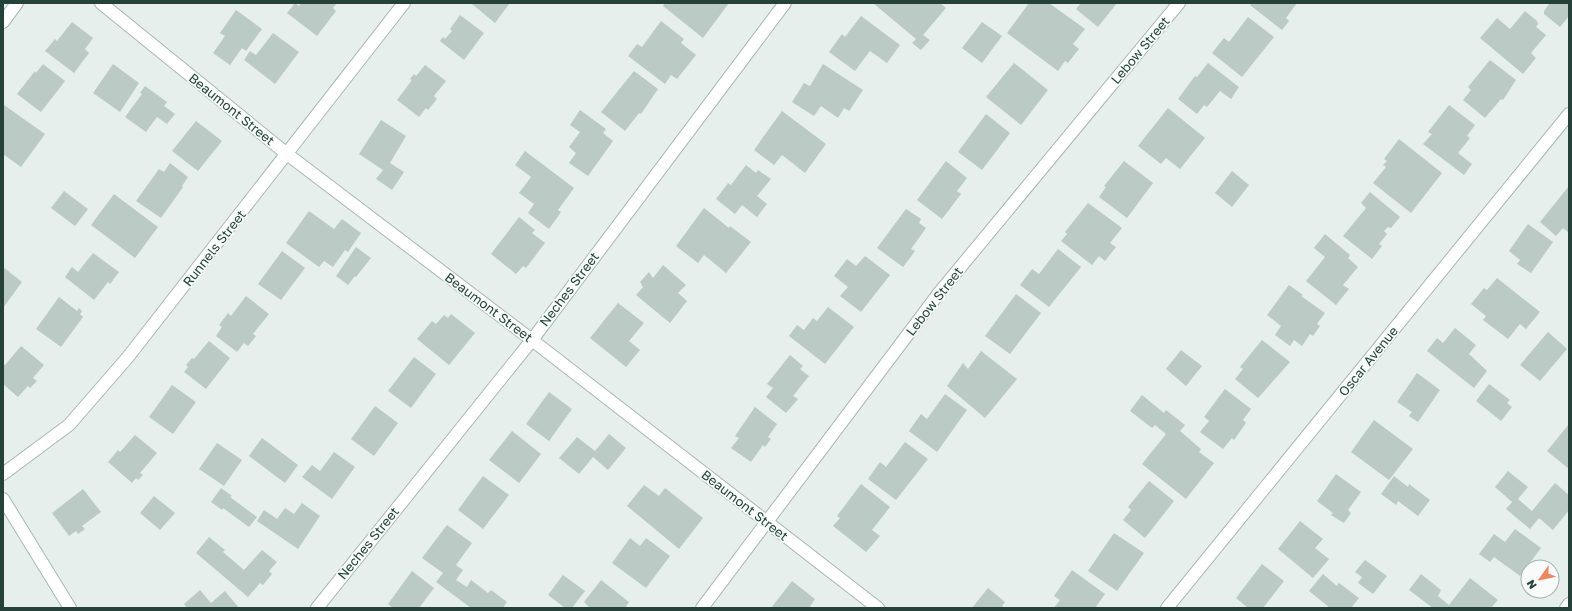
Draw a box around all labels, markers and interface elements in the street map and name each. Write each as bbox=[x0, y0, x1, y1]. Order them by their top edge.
street label: Lebow Street bbox=[1107, 13, 1173, 87]
street label: Beaumont Street bbox=[186, 70, 278, 148]
street label: Runnels Street bbox=[179, 207, 249, 289]
street label: Neches Street bbox=[536, 249, 602, 329]
street label: Lebow Street bbox=[902, 263, 966, 339]
street label: Beaumont Street bbox=[442, 269, 536, 345]
street label: Oscar Avenue bbox=[1335, 323, 1401, 399]
street label: Beaumont Street bbox=[698, 466, 792, 544]
street label: Neches Street bbox=[334, 504, 402, 582]
north arrow bbox=[1520, 559, 1560, 599]
text: N bbox=[1523, 578, 1539, 592]

